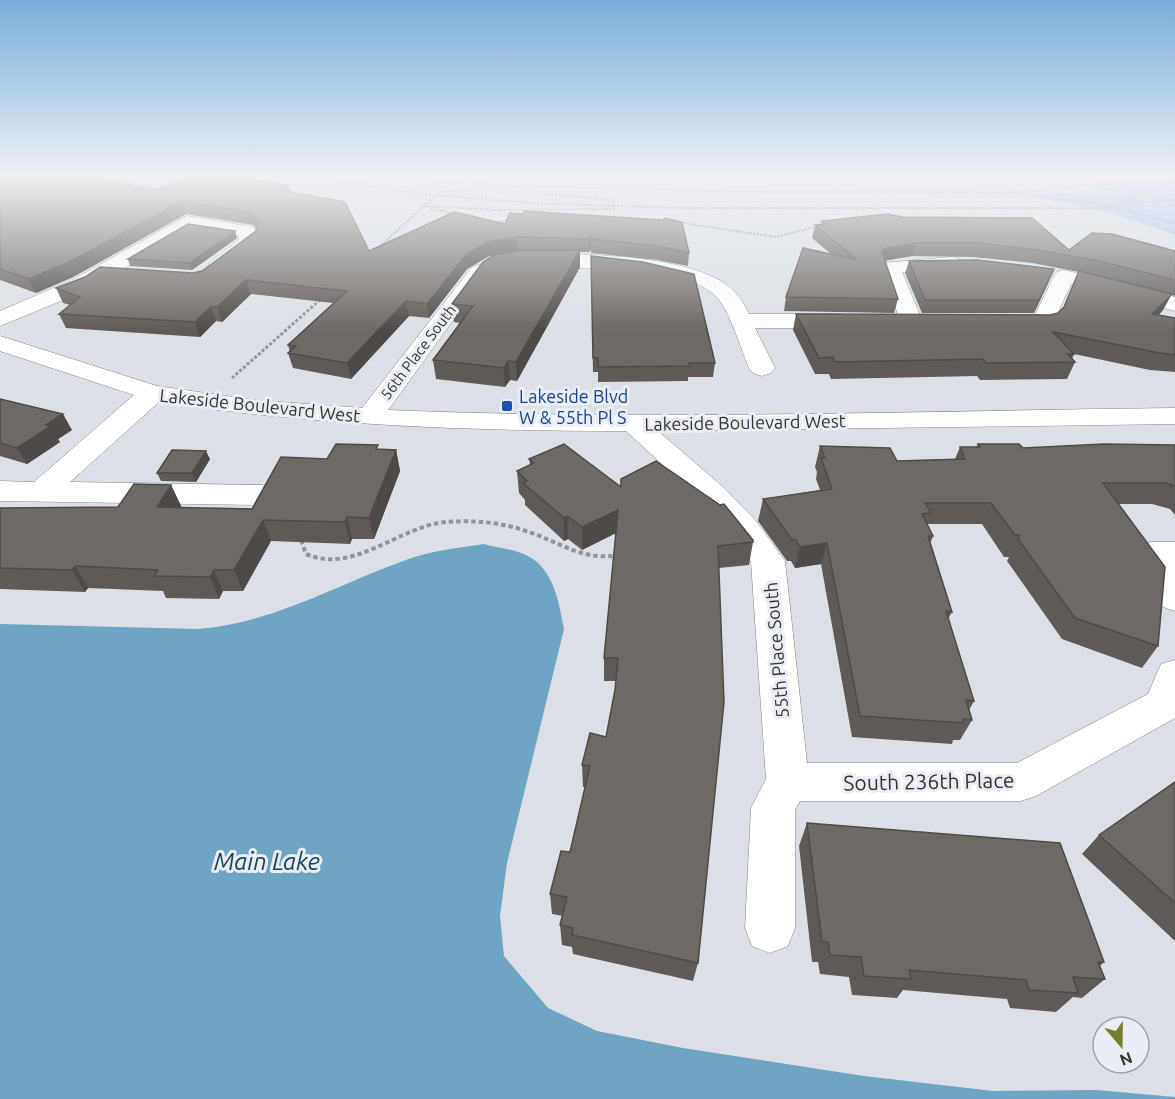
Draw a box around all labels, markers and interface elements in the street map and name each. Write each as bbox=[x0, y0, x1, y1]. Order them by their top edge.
street label: 56th Place South bbox=[377, 301, 459, 403]
street label: Lakeside Boulevard West bbox=[159, 385, 361, 425]
place label: Lakeside Blvd W & 55th Pl S bbox=[519, 386, 628, 427]
marker: Lakeside Blvd W & 55th Pl S bbox=[500, 399, 514, 413]
street label: Lakeside Boulevard West bbox=[644, 410, 846, 434]
street label: 55th Place South bbox=[760, 581, 792, 719]
street label: South 236th Place bbox=[843, 768, 1015, 794]
water label: Main Lake bbox=[214, 848, 320, 875]
north arrow bbox=[1091, 1015, 1151, 1075]
text: N bbox=[1117, 1049, 1135, 1070]

